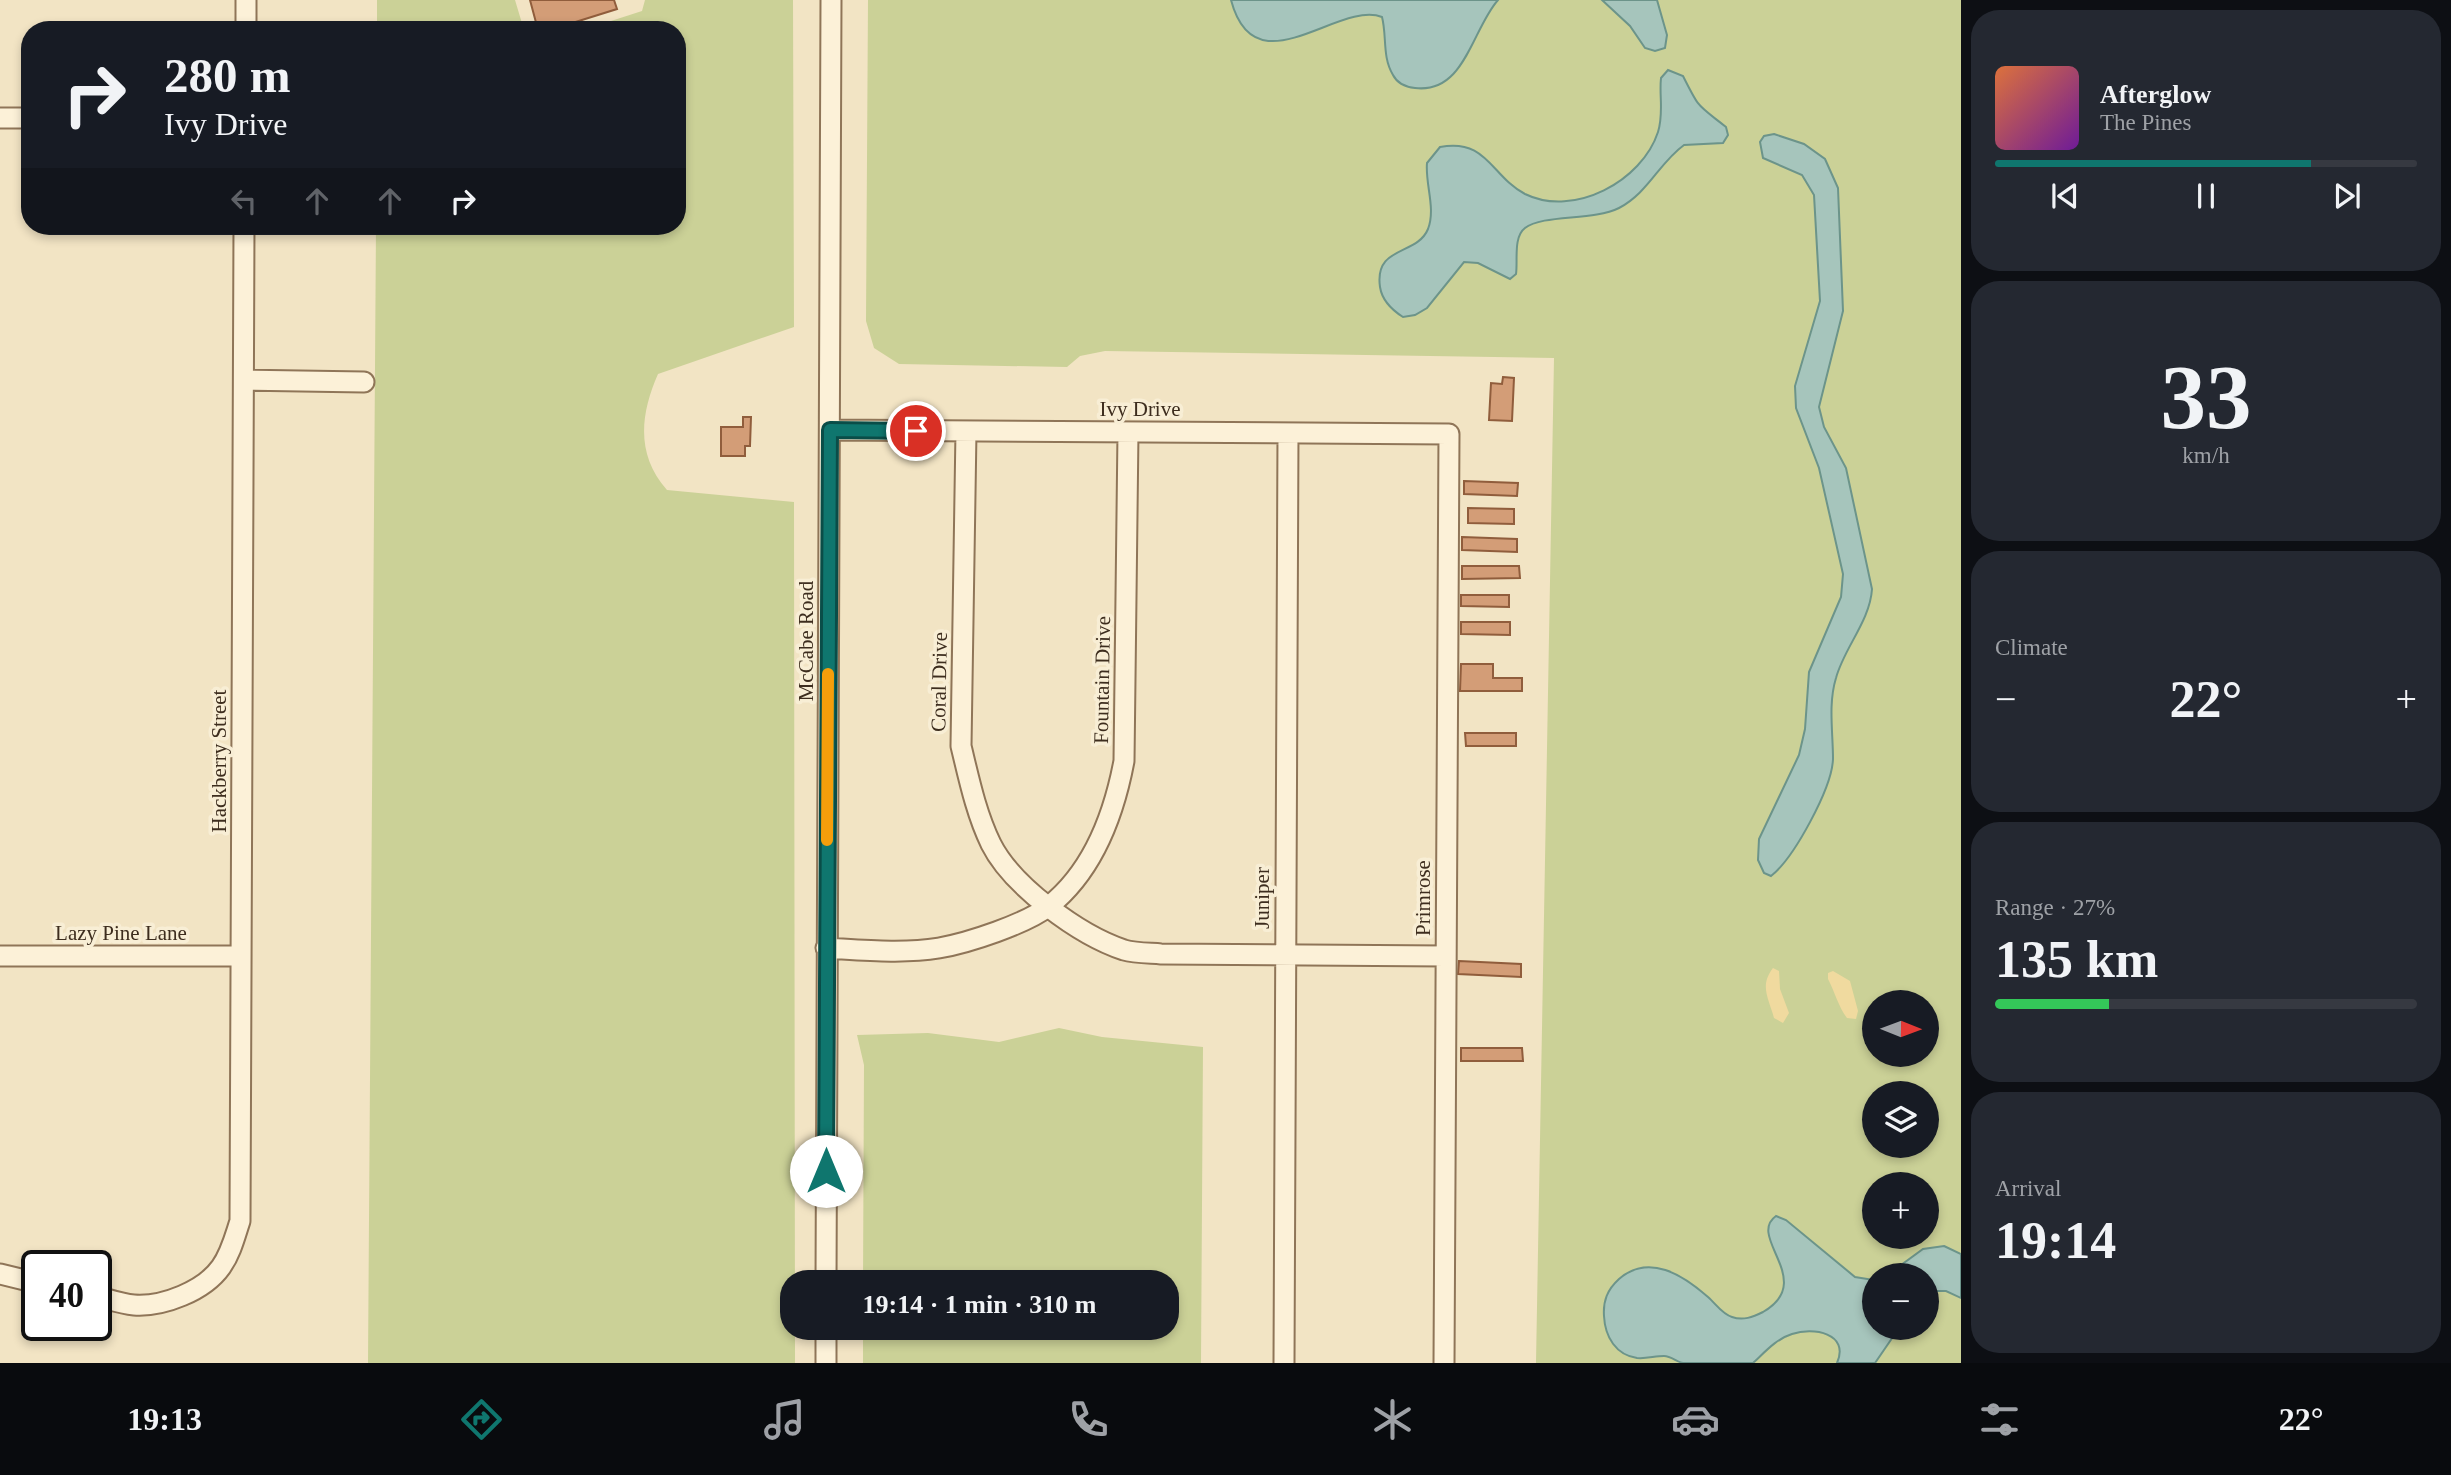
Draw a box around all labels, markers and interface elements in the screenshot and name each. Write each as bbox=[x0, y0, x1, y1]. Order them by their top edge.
text: 280 m bbox=[164, 48, 291, 103]
icon: right bbox=[49, 49, 140, 140]
text: Afterglow bbox=[2100, 80, 2211, 109]
text: Ivy Drive bbox=[164, 106, 288, 142]
text: The Pines bbox=[2100, 110, 2191, 135]
icon: previous bbox=[2046, 177, 2084, 215]
icon: pause bbox=[2187, 177, 2225, 215]
icon: next bbox=[2328, 177, 2366, 215]
icon: left bbox=[225, 182, 263, 220]
icon: ahead bbox=[298, 182, 336, 220]
icon: ahead bbox=[371, 182, 409, 220]
icon: right bbox=[444, 182, 482, 220]
text: 33 bbox=[2161, 347, 2252, 448]
street label: Ivy Drive bbox=[1099, 397, 1181, 421]
pin bbox=[886, 401, 946, 461]
icon: arrive bbox=[897, 412, 935, 450]
text: km/h bbox=[2182, 443, 2230, 468]
street label: McCabe Road bbox=[794, 580, 818, 701]
street label: Fountain Drive bbox=[1089, 616, 1115, 744]
street label: Coral Drive bbox=[926, 632, 952, 732]
text: Climate bbox=[1995, 635, 2068, 660]
text: 22° bbox=[2170, 671, 2242, 728]
text: − bbox=[1995, 678, 2016, 720]
text: + bbox=[2396, 678, 2417, 720]
street label: Hackberry Street bbox=[207, 689, 231, 832]
street label: Primrose bbox=[1411, 860, 1435, 936]
street label: Juniper bbox=[1250, 867, 1274, 929]
text: Range · 27% bbox=[1995, 895, 2115, 920]
street label: Lazy Pine Lane bbox=[55, 921, 187, 945]
text: 135 km bbox=[1995, 931, 2158, 988]
north arrow bbox=[1862, 990, 1939, 1068]
map controls bbox=[1862, 990, 1939, 1340]
button: layers bbox=[1862, 1081, 1939, 1158]
position arrow bbox=[789, 1134, 863, 1208]
button: + bbox=[1862, 1172, 1939, 1249]
text: Arrival bbox=[1995, 1176, 2061, 1201]
text: 19:14 bbox=[1995, 1212, 2116, 1269]
speed limit sign: 40 bbox=[21, 1250, 112, 1341]
button: − bbox=[1862, 1263, 1939, 1340]
text: 19:14 · 1 min · 310 m bbox=[863, 1290, 1097, 1319]
icon: directions bbox=[457, 1395, 506, 1444]
icon: music bbox=[760, 1395, 809, 1444]
icon: phone bbox=[1064, 1395, 1113, 1444]
icon: climate bbox=[1368, 1395, 1417, 1444]
icon: car bbox=[1671, 1395, 1720, 1444]
icon: filters bbox=[1975, 1395, 2024, 1444]
text: 19:13 bbox=[127, 1401, 202, 1437]
text: 22° bbox=[2279, 1401, 2324, 1437]

